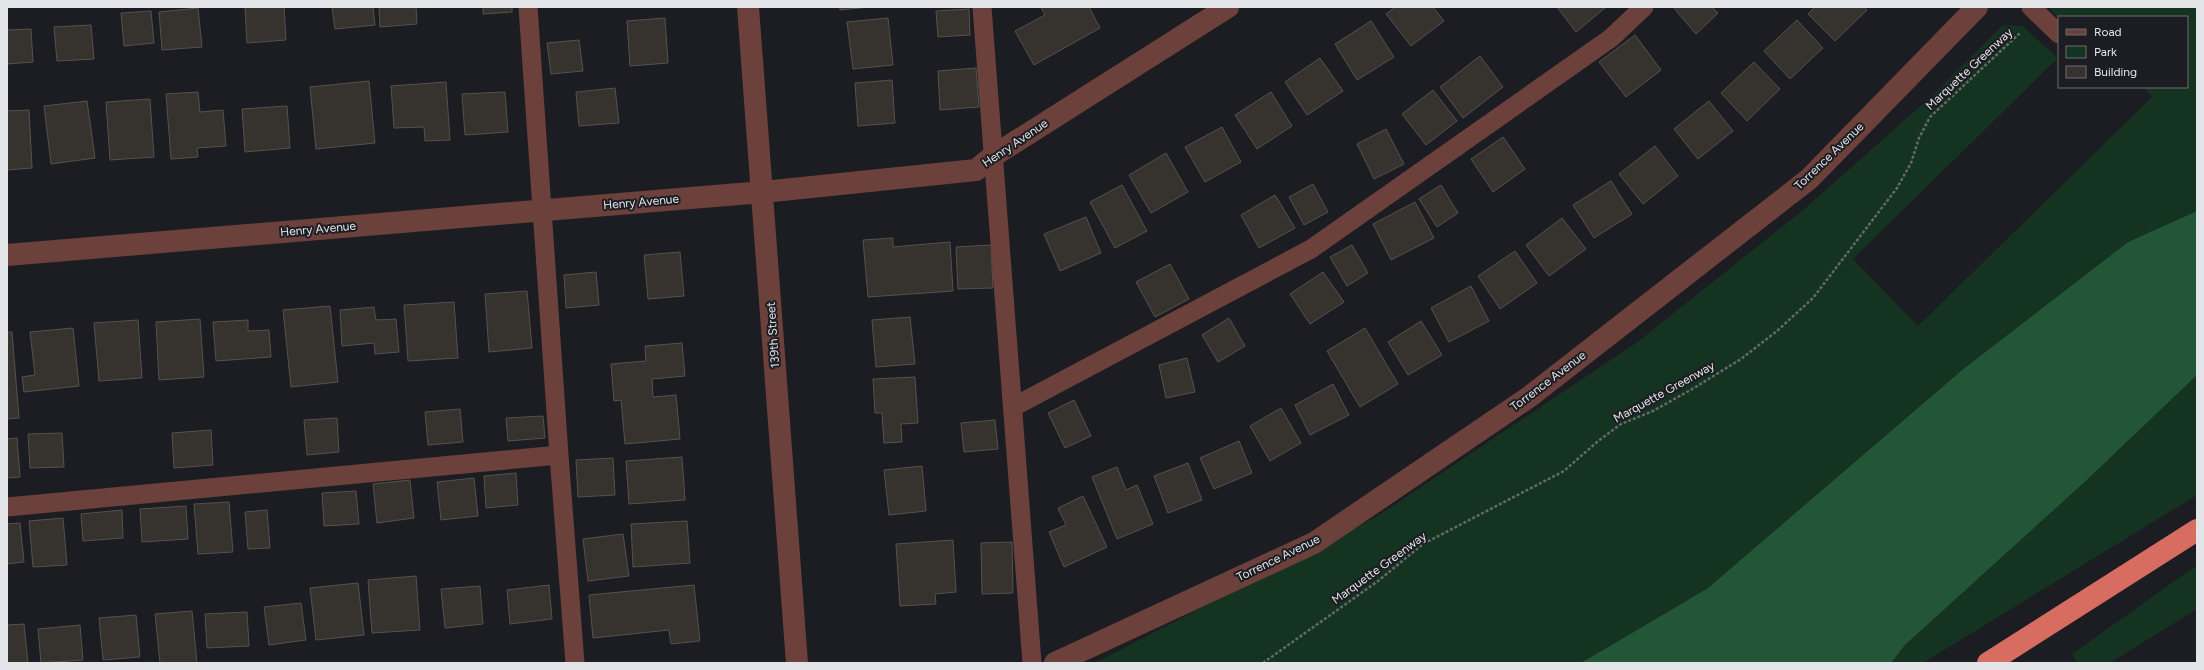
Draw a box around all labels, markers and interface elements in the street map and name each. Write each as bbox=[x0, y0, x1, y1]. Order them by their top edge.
legend bbox=[2058, 16, 2188, 88]
street label: Marquette Greenway bbox=[1923, 25, 2016, 113]
text: Road bbox=[2094, 25, 2122, 39]
text: Park bbox=[2094, 45, 2117, 59]
text: Building bbox=[2094, 65, 2137, 79]
street label: Henry Avenue bbox=[980, 116, 1051, 170]
street label: Torrence Avenue bbox=[1791, 119, 1867, 193]
street label: Henry Avenue bbox=[602, 192, 680, 212]
street label: Henry Avenue bbox=[279, 219, 357, 239]
street label: 139th Street bbox=[764, 301, 782, 368]
street label: Torrence Avenue bbox=[1508, 348, 1589, 414]
street label: Marquette Greenway bbox=[1611, 358, 1718, 426]
street label: Marquette Greenway bbox=[1329, 529, 1430, 607]
street label: Torrence Avenue bbox=[1234, 532, 1322, 584]

